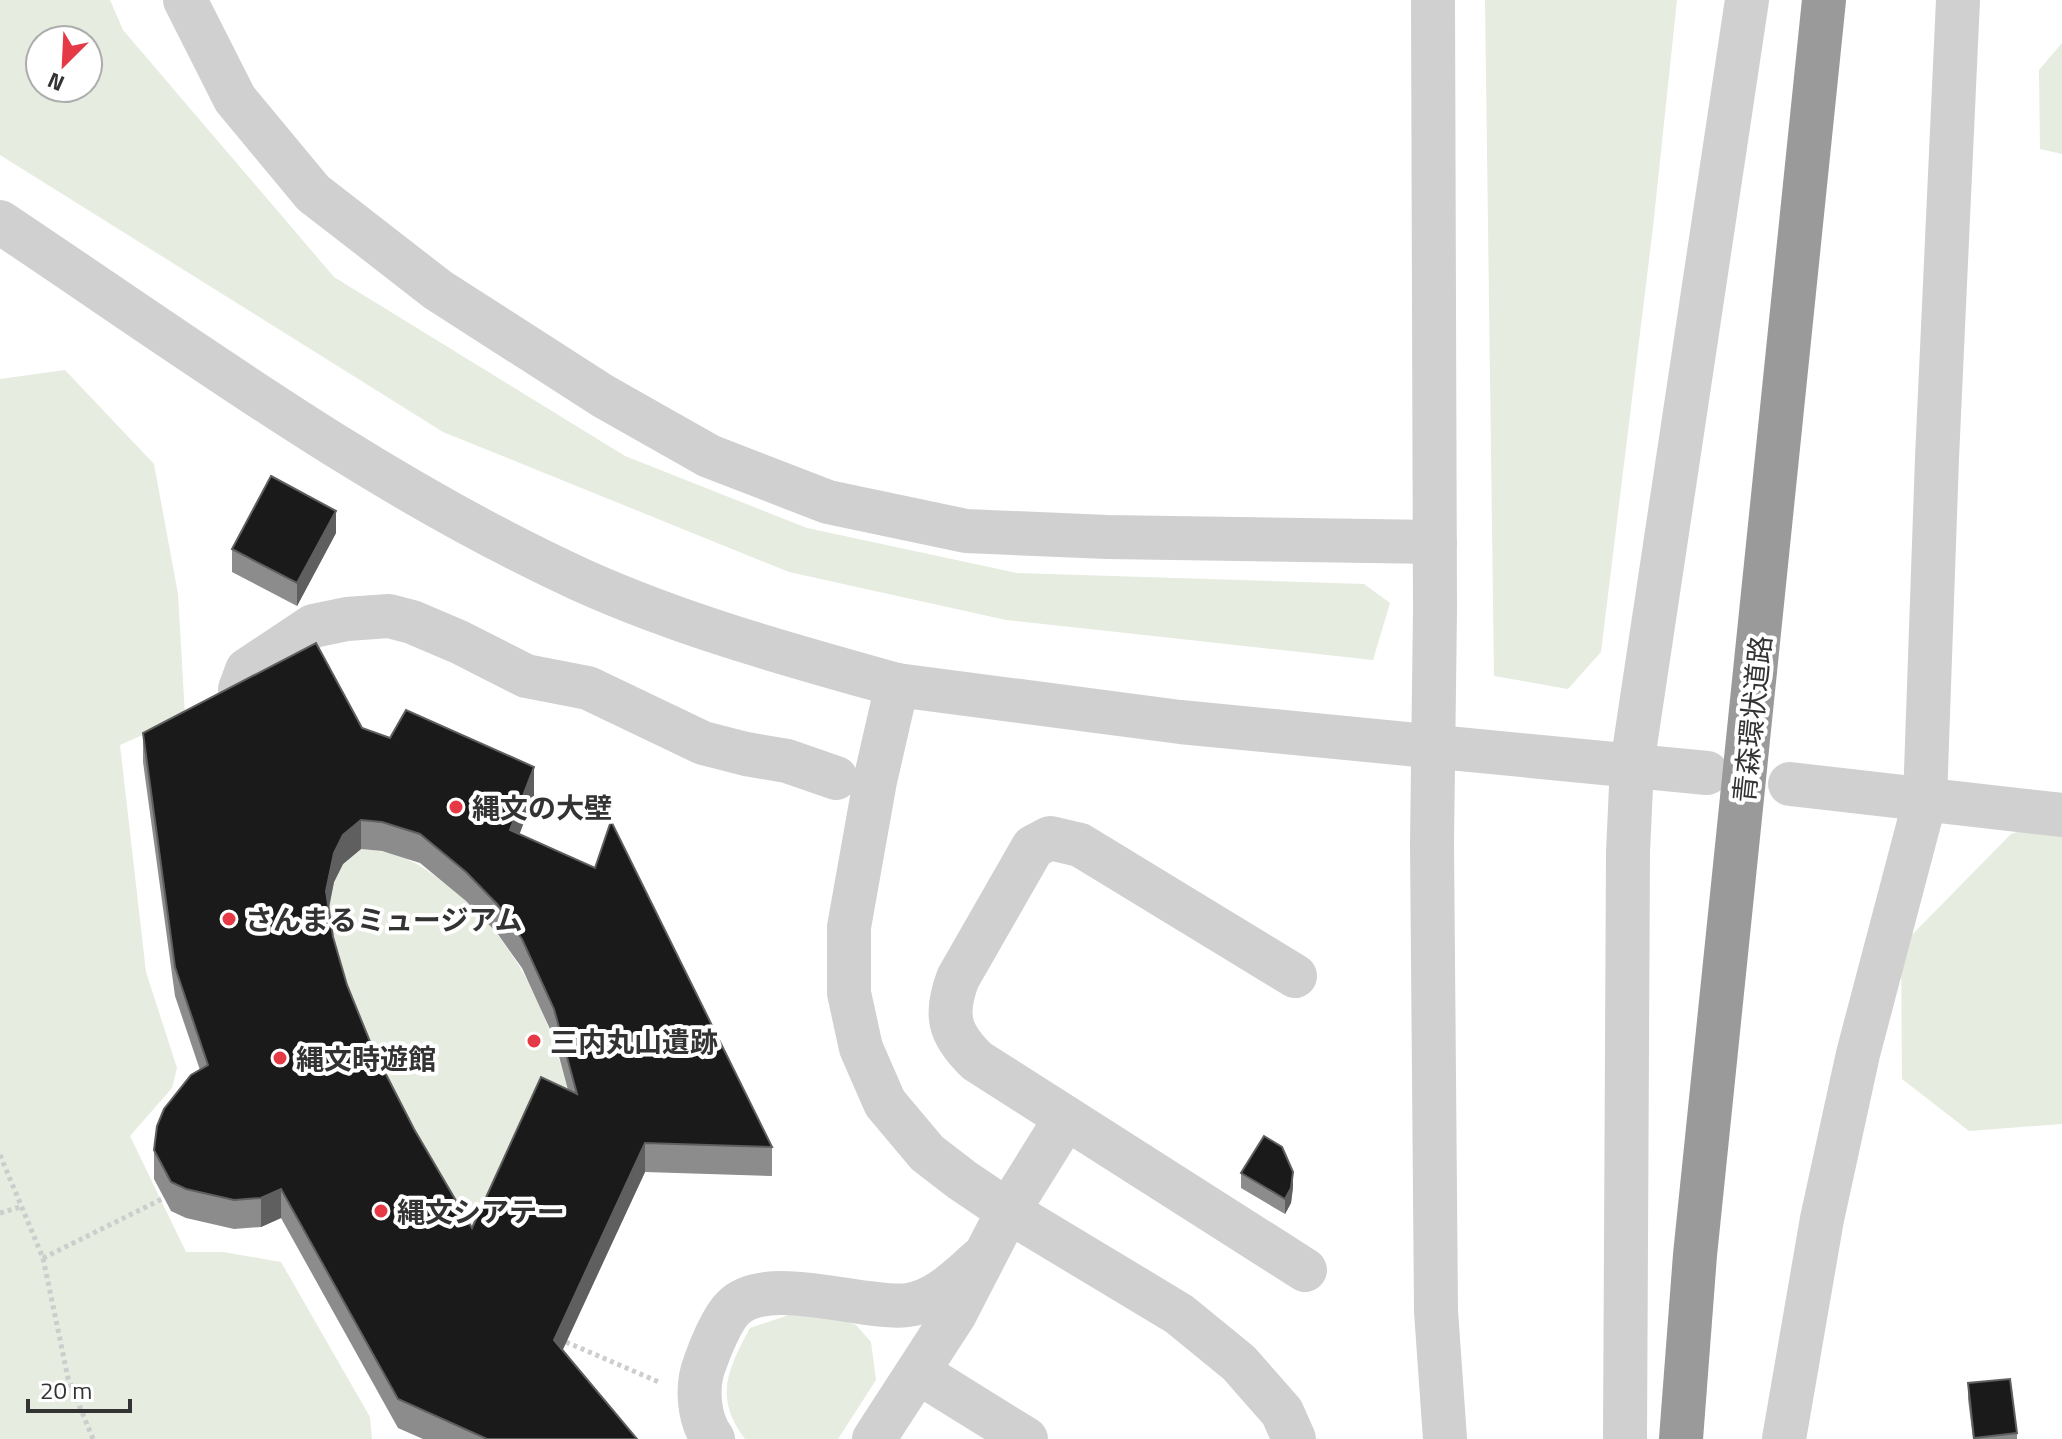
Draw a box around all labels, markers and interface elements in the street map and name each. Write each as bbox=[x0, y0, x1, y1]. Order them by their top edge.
north arrow bbox=[24, 24, 104, 104]
text: N bbox=[42, 64, 70, 101]
street label: 青森環状道路 bbox=[1722, 633, 1782, 805]
place label: 縄文の大壁 bbox=[472, 786, 612, 829]
marker: 縄文の大壁 bbox=[447, 798, 465, 816]
place label: さんまるミュージアム bbox=[245, 898, 522, 941]
marker: さんまるミュージアム bbox=[220, 910, 238, 928]
place label: 三内丸山遺跡 bbox=[550, 1020, 718, 1063]
marker: 三内丸山遺跡 bbox=[525, 1032, 543, 1050]
place label: 縄文時遊館 bbox=[296, 1037, 436, 1080]
marker: 縄文時遊館 bbox=[271, 1049, 289, 1067]
place label: 縄文シアテー bbox=[397, 1190, 565, 1233]
marker: 縄文シアテー bbox=[372, 1202, 390, 1220]
scale bar bbox=[28, 1363, 130, 1413]
text: 20 m bbox=[40, 1372, 92, 1408]

